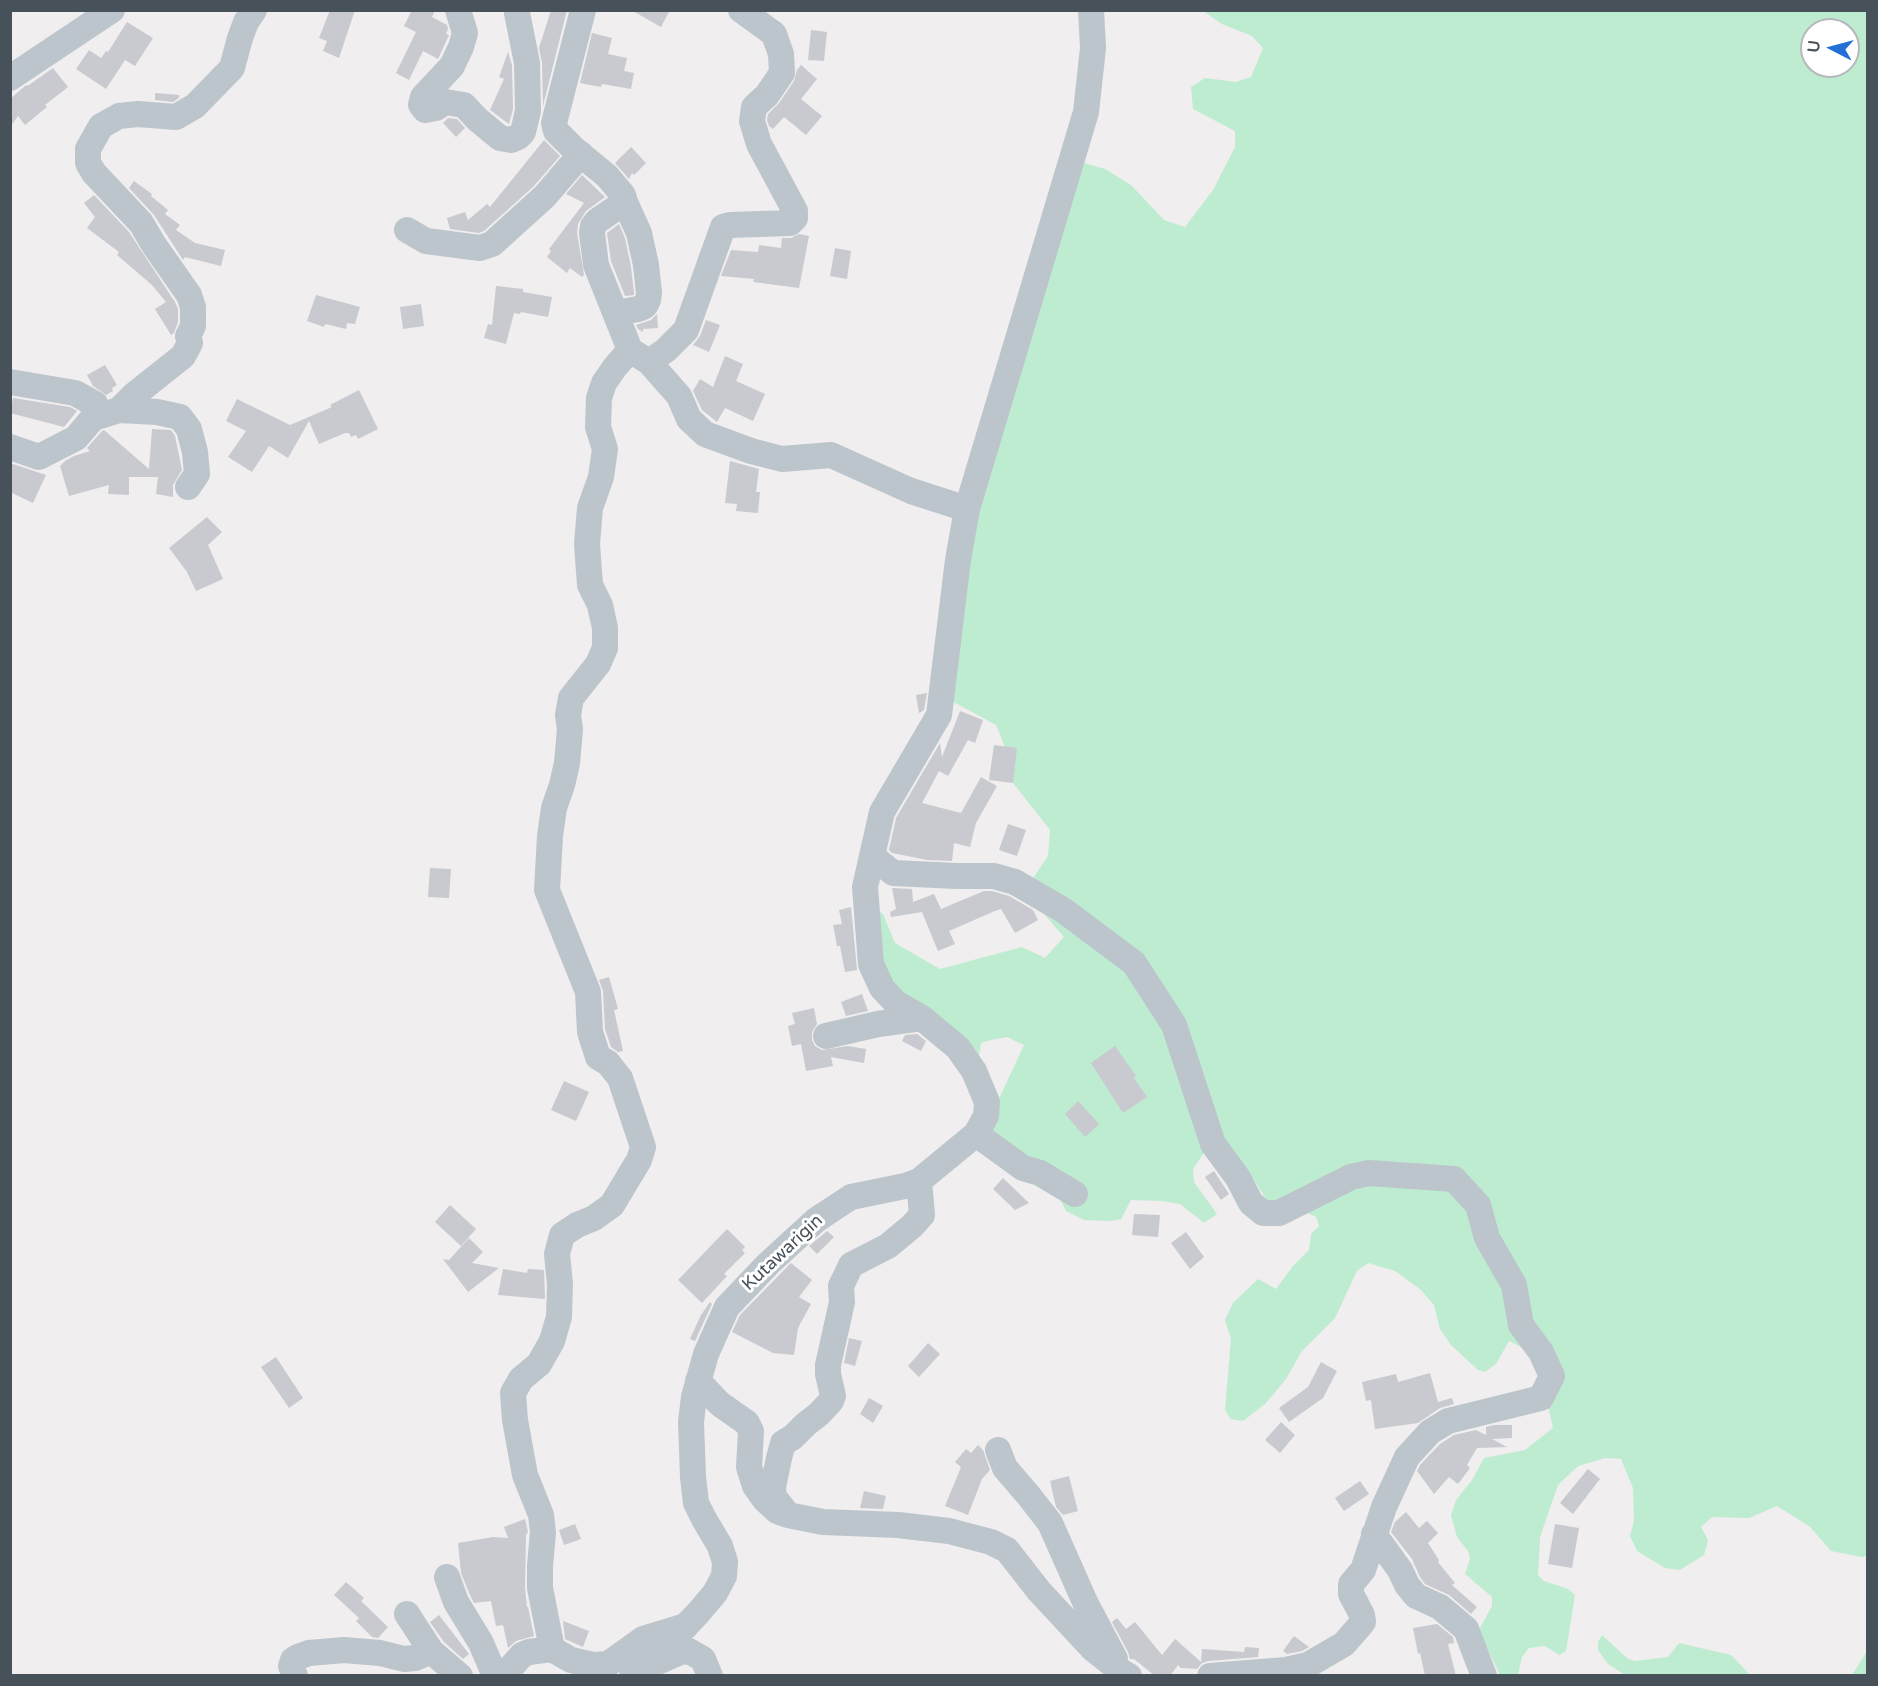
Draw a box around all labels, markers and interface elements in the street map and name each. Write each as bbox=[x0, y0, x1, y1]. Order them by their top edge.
north arrow bbox=[1800, 18, 1860, 78]
text: U bbox=[1804, 39, 1825, 53]
street label: Kutawarigin bbox=[738, 1210, 828, 1296]

